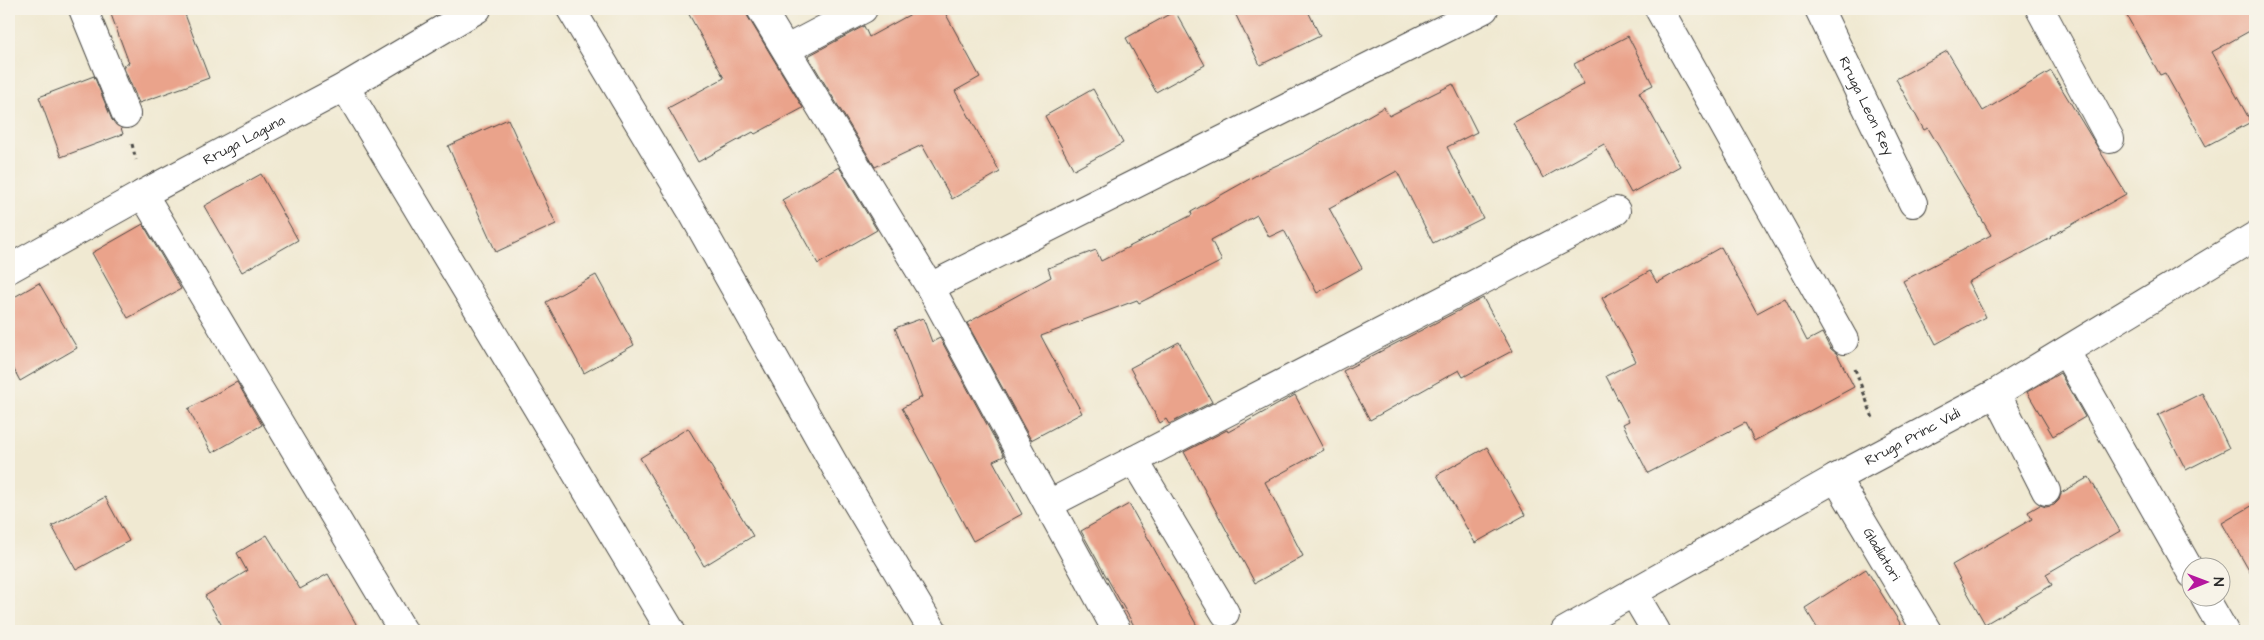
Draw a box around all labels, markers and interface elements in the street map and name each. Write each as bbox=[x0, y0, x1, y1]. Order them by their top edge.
street label: Rruga Leon Rey bbox=[1834, 53, 1899, 159]
street label: Rruga Laguna bbox=[200, 111, 289, 170]
street label: Rruga Princ Vidi bbox=[1861, 404, 1964, 471]
street label: Gladiatori bbox=[1858, 524, 1905, 585]
north arrow bbox=[2182, 558, 2232, 608]
text: N bbox=[2208, 577, 2228, 587]

